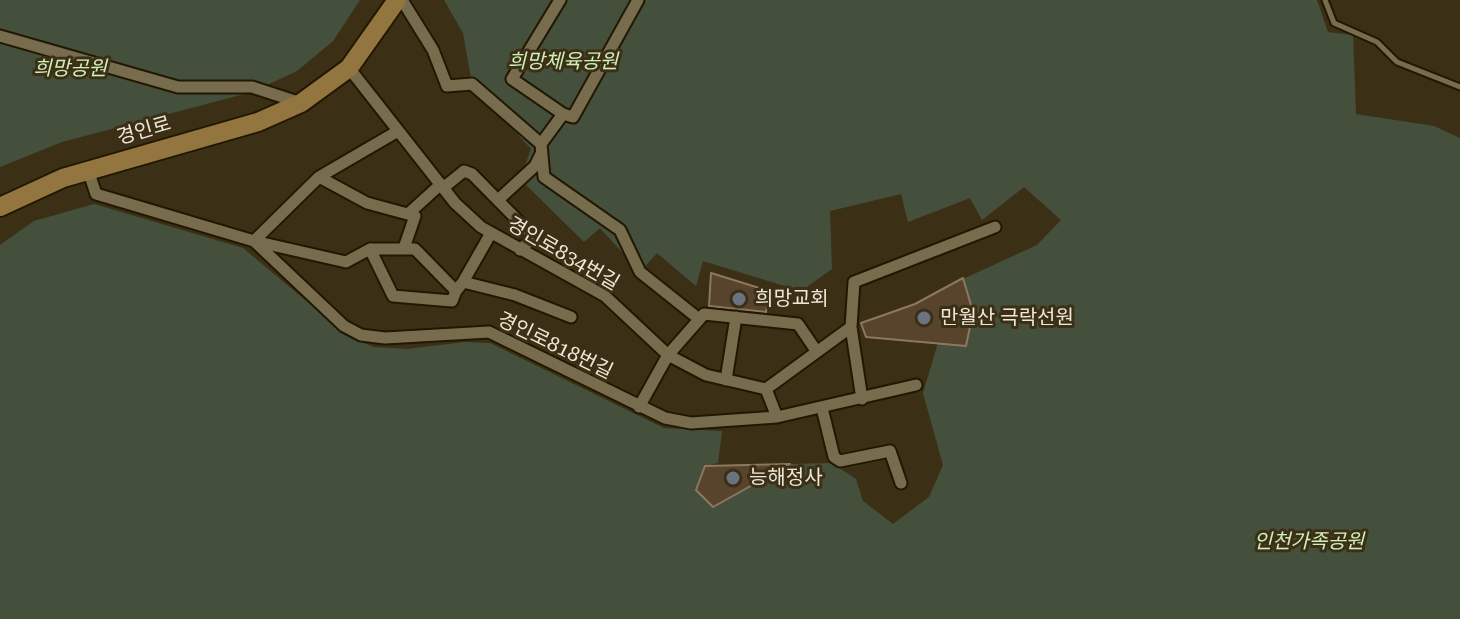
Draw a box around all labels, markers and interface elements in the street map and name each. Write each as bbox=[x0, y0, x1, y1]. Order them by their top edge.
park label: 희망체육공원 bbox=[508, 50, 618, 74]
park label: 희망공원 bbox=[33, 57, 107, 81]
street label: 경인로 bbox=[114, 112, 174, 150]
street label: 경인로834번길 bbox=[503, 212, 623, 296]
place label: 희망교회 bbox=[755, 287, 829, 311]
marker: 희망교회 bbox=[730, 290, 748, 308]
place label: 만월산 극락선원 bbox=[940, 306, 1074, 330]
street label: 경인로818번길 bbox=[493, 308, 617, 384]
marker: 만월산 극락선원 bbox=[915, 309, 933, 327]
place label: 능해정사 bbox=[749, 466, 823, 490]
marker: 능해정사 bbox=[724, 469, 742, 487]
park label: 인천가족공원 bbox=[1254, 530, 1364, 554]

